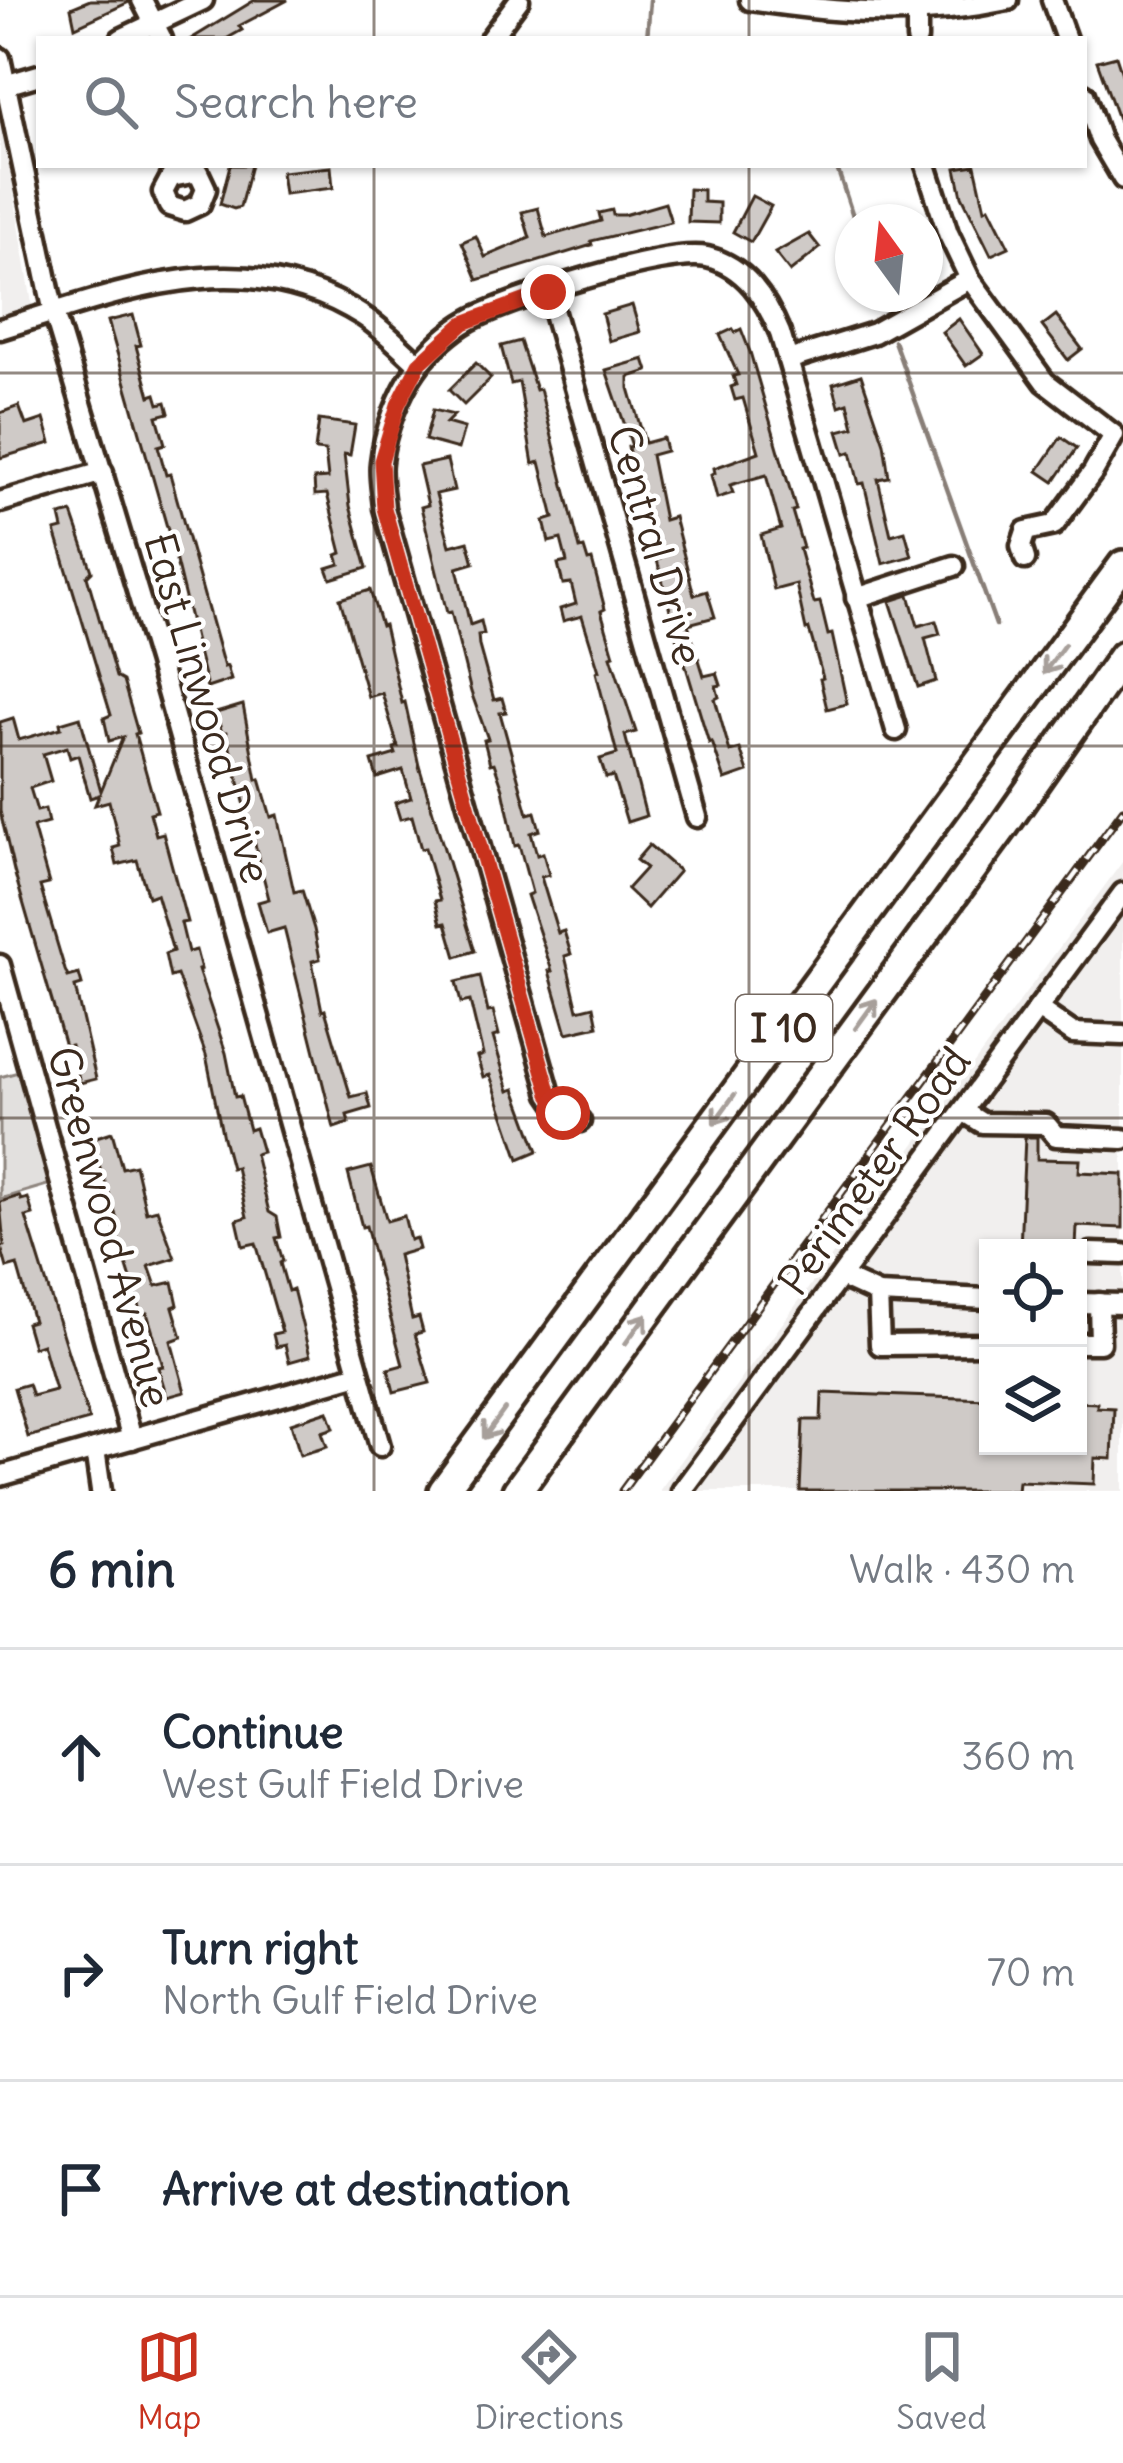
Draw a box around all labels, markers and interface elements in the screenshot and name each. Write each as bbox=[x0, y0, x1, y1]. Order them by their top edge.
search box bbox=[36, 36, 1087, 168]
icon: search bbox=[78, 69, 144, 135]
text: Search here bbox=[174, 74, 418, 130]
north arrow bbox=[835, 204, 943, 312]
route end bbox=[521, 265, 575, 319]
street label: Central Drive bbox=[597, 419, 715, 671]
street label: East Linwood Drive bbox=[133, 527, 283, 889]
one-way arrow bbox=[1042, 642, 1067, 675]
road number: I 10 bbox=[736, 995, 832, 1061]
one-way arrow bbox=[853, 998, 878, 1031]
street label: Perimeter Road bbox=[766, 1037, 982, 1305]
street label: Greenwood Avenue bbox=[37, 1041, 183, 1413]
route start bbox=[536, 1086, 590, 1140]
one-way arrow bbox=[712, 1092, 738, 1125]
map controls bbox=[979, 1239, 1087, 1455]
button: locate bbox=[979, 1239, 1087, 1347]
one-way arrow bbox=[622, 1313, 648, 1346]
button: layers bbox=[979, 1347, 1087, 1455]
one-way arrow bbox=[481, 1407, 507, 1440]
text: 6 min bbox=[48, 1537, 175, 1601]
text: Walk · 430 m bbox=[849, 1545, 1075, 1594]
text: Continue bbox=[162, 1704, 344, 1760]
icon: ahead bbox=[48, 1724, 114, 1790]
text: 360 m bbox=[961, 1732, 1075, 1781]
text: West Gulf Field Drive bbox=[162, 1760, 524, 1809]
text: Turn right bbox=[162, 1920, 358, 1976]
icon: right bbox=[48, 1940, 114, 2006]
text: 70 m bbox=[987, 1948, 1075, 1997]
text: North Gulf Field Drive bbox=[162, 1976, 538, 2025]
icon: arrive bbox=[48, 2156, 114, 2222]
text: Arrive at destination bbox=[162, 2161, 571, 2217]
tab: Map bbox=[136, 2324, 202, 2438]
tab: Directions bbox=[475, 2324, 624, 2438]
tab: Saved bbox=[896, 2324, 987, 2438]

